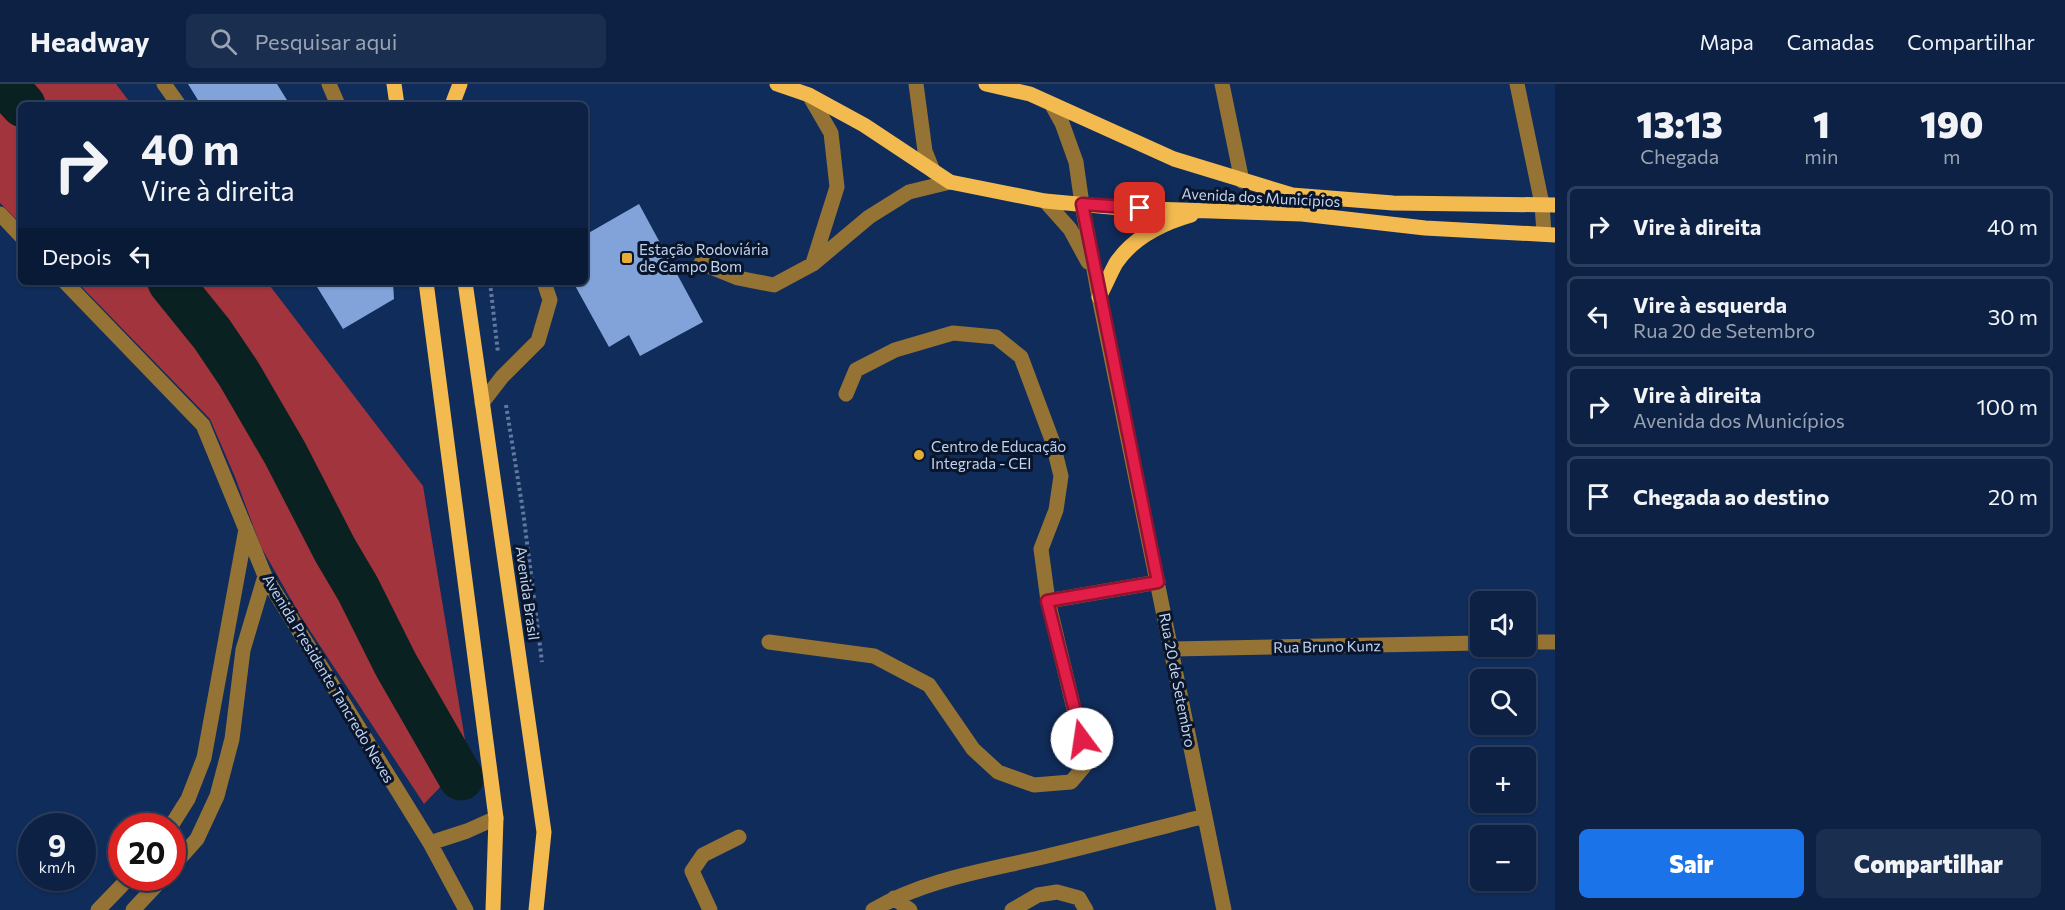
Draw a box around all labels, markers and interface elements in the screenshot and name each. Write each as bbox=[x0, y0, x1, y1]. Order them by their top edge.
search box bbox=[186, 14, 606, 68]
text: Headway bbox=[30, 24, 150, 58]
icon: search bbox=[207, 25, 240, 58]
text: Pesquisar aqui bbox=[255, 28, 397, 55]
text: Mapa bbox=[1700, 29, 1754, 54]
text: Camadas bbox=[1787, 29, 1874, 54]
text: Compartilhar bbox=[1907, 29, 2035, 54]
text: 13:13 bbox=[1637, 101, 1723, 145]
text: 1 bbox=[1813, 101, 1830, 145]
text: 190 bbox=[1920, 101, 1983, 145]
text: 40 m bbox=[141, 122, 239, 174]
icon: right bbox=[42, 126, 120, 204]
text: Chegada bbox=[1640, 144, 1719, 168]
text: min bbox=[1804, 144, 1838, 168]
text: m bbox=[1943, 144, 1960, 168]
text: Vire à direita bbox=[141, 174, 295, 207]
pin bbox=[1114, 182, 1165, 233]
street label: Avenida dos Municípios bbox=[1181, 184, 1341, 210]
icon: arrive bbox=[1123, 191, 1156, 224]
icon: right bbox=[1582, 210, 1615, 243]
text: Vire à direita bbox=[1633, 213, 1761, 240]
text: 40 m bbox=[1987, 213, 2038, 240]
icon: left bbox=[124, 240, 157, 273]
place label: Estação Rodoviária de Campo Bom bbox=[639, 240, 769, 275]
text: Depois bbox=[42, 243, 112, 270]
marker: Estação Rodoviária de Campo Bom bbox=[620, 251, 634, 265]
text: Vire à esquerda bbox=[1633, 291, 1787, 318]
icon: left bbox=[1582, 300, 1615, 333]
text: 30 m bbox=[1988, 303, 2038, 330]
text: Rua 20 de Setembro bbox=[1633, 318, 1815, 342]
text: Vire à direita bbox=[1633, 381, 1761, 408]
icon: right bbox=[1582, 390, 1615, 423]
text: 100 m bbox=[1976, 393, 2038, 420]
text: Avenida dos Municípios bbox=[1633, 408, 1845, 432]
place label: Centro de Educação Integrada - CEI bbox=[931, 437, 1066, 472]
marker: Centro de Educação Integrada - CEI bbox=[912, 448, 926, 462]
icon: arrive bbox=[1582, 480, 1615, 513]
text: Chegada ao destino bbox=[1633, 483, 1829, 510]
text: 20 m bbox=[1988, 483, 2038, 510]
street label: Avenida Brasil bbox=[512, 545, 544, 641]
street label: Avenida Presidente Tancredo Neves bbox=[259, 570, 399, 786]
map controls bbox=[1470, 591, 1536, 891]
button: sound bbox=[1470, 591, 1536, 657]
street label: Rua 20 de Setembro bbox=[1156, 611, 1200, 749]
street label: Rua Bruno Kunz bbox=[1273, 636, 1381, 656]
button: search bbox=[1470, 669, 1536, 735]
position arrow bbox=[1050, 707, 1114, 771]
button: + bbox=[1470, 747, 1536, 813]
speed limit sign: 20 bbox=[108, 813, 186, 891]
button: − bbox=[1470, 825, 1536, 891]
text: 9 bbox=[48, 826, 66, 863]
button: Sair bbox=[1579, 829, 1804, 898]
button: Compartilhar bbox=[1816, 829, 2041, 898]
text: km/h bbox=[39, 858, 75, 876]

